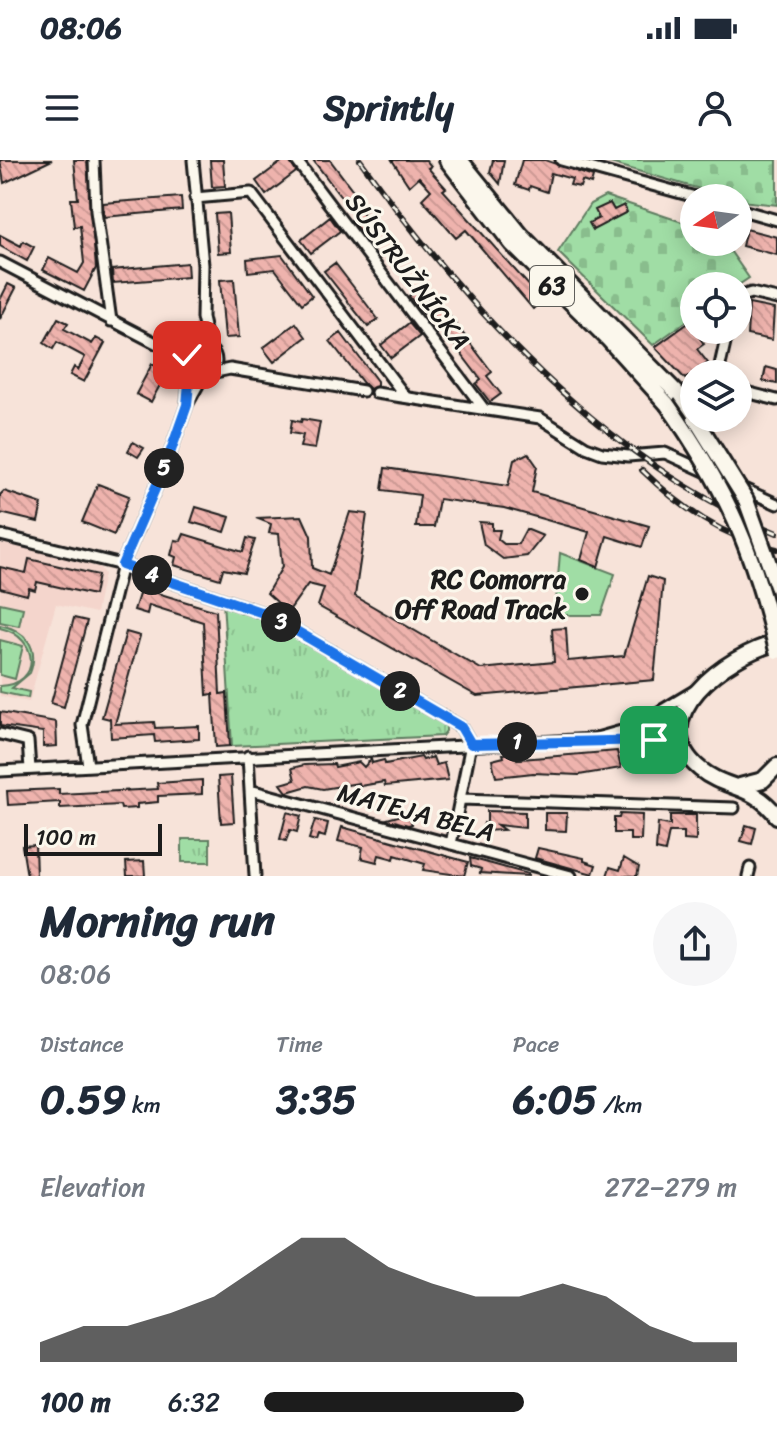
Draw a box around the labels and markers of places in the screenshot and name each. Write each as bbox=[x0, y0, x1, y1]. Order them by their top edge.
pin bbox=[153, 321, 221, 389]
pin: 5 bbox=[144, 448, 184, 488]
pin: 4 bbox=[132, 555, 172, 595]
place label: RC Comorra Off Road Track bbox=[395, 556, 567, 632]
marker: RC Comorra Off Road Track bbox=[573, 585, 591, 603]
pin: 3 bbox=[261, 602, 301, 642]
pin: 2 bbox=[380, 671, 420, 711]
pin bbox=[620, 706, 688, 774]
pin: 1 bbox=[497, 722, 537, 762]

